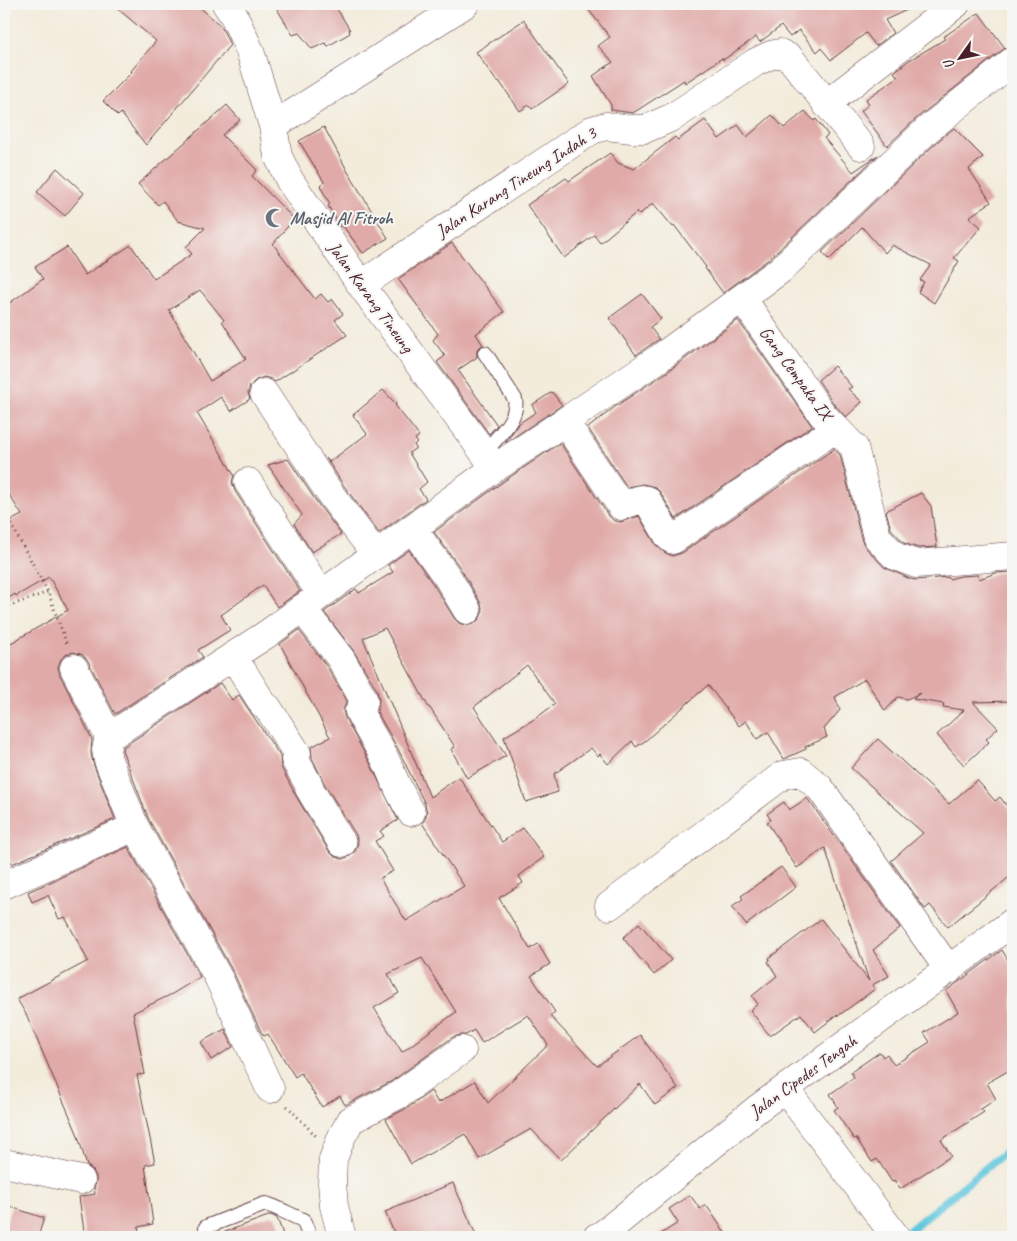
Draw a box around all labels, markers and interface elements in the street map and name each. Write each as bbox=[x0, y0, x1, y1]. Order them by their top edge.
north arrow bbox=[934, 32, 984, 82]
text: U bbox=[939, 55, 958, 72]
street label: Jalan Karang Tineung Indah 3 bbox=[431, 121, 602, 243]
mosque icon: Masjid Al Fitroh bbox=[264, 207, 286, 229]
place label: Masjid Al Fitroh bbox=[290, 207, 394, 229]
street label: Jalan Karang Tineung bbox=[323, 237, 420, 358]
street label: Gang Cempaka IX bbox=[755, 322, 839, 426]
street label: Jalan Cipedes Tengah bbox=[744, 1029, 862, 1123]

